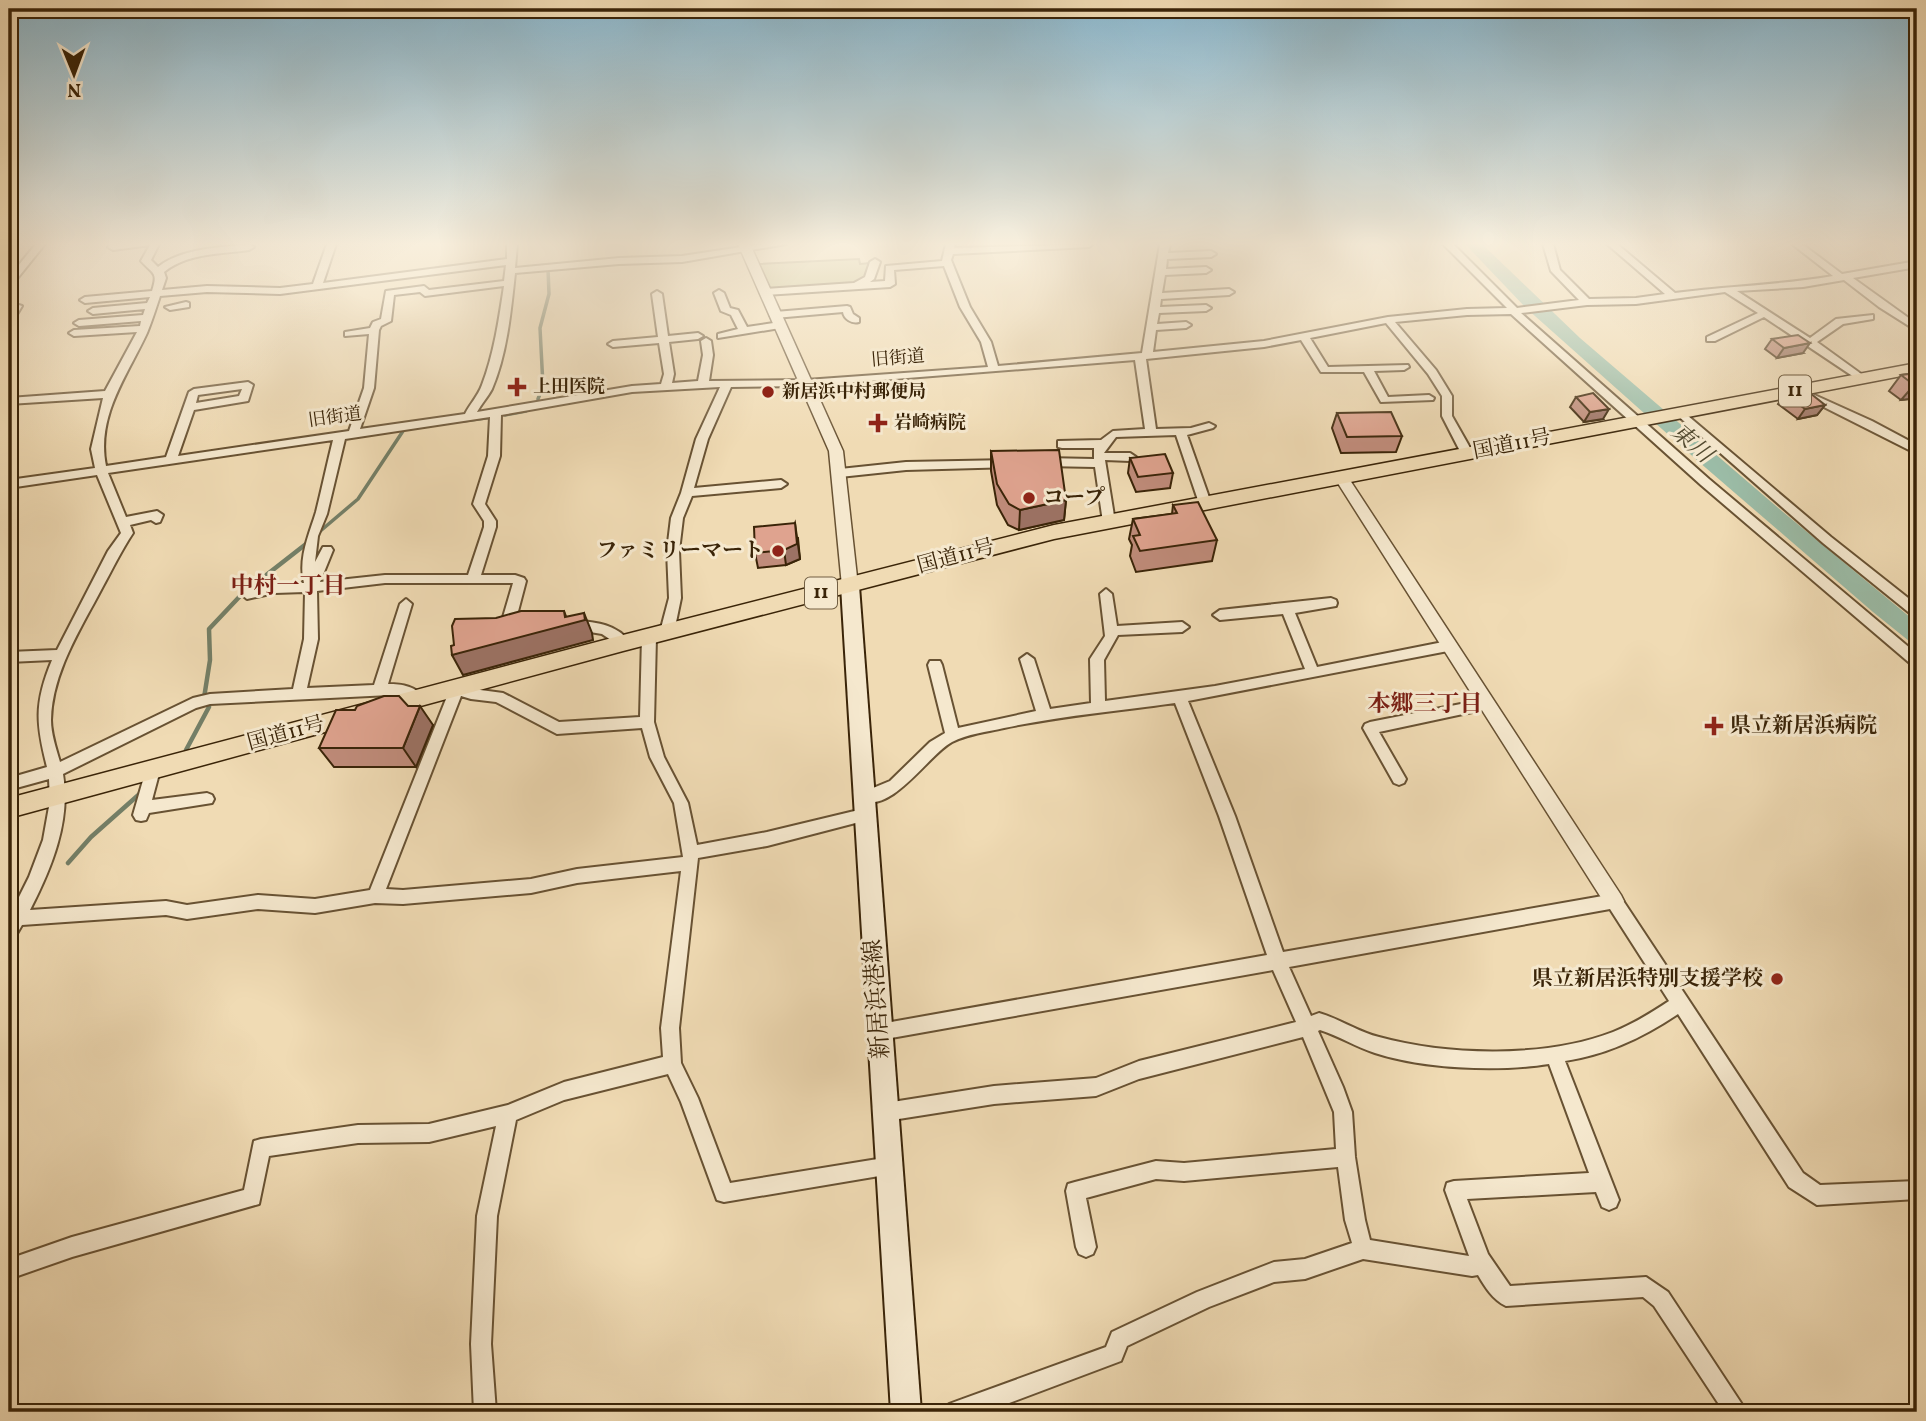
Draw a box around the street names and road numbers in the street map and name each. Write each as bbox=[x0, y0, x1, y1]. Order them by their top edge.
street label: 旧街道 bbox=[870, 344, 926, 374]
road number: 11 bbox=[1779, 376, 1811, 406]
street label: 旧街道 bbox=[307, 402, 363, 434]
street label: 国道11号 bbox=[1470, 423, 1554, 467]
street label: 国道11号 bbox=[914, 533, 998, 581]
road number: 11 bbox=[805, 578, 837, 608]
street label: 国道11号 bbox=[244, 710, 328, 758]
street label: 新居浜港線 bbox=[857, 938, 899, 1060]

